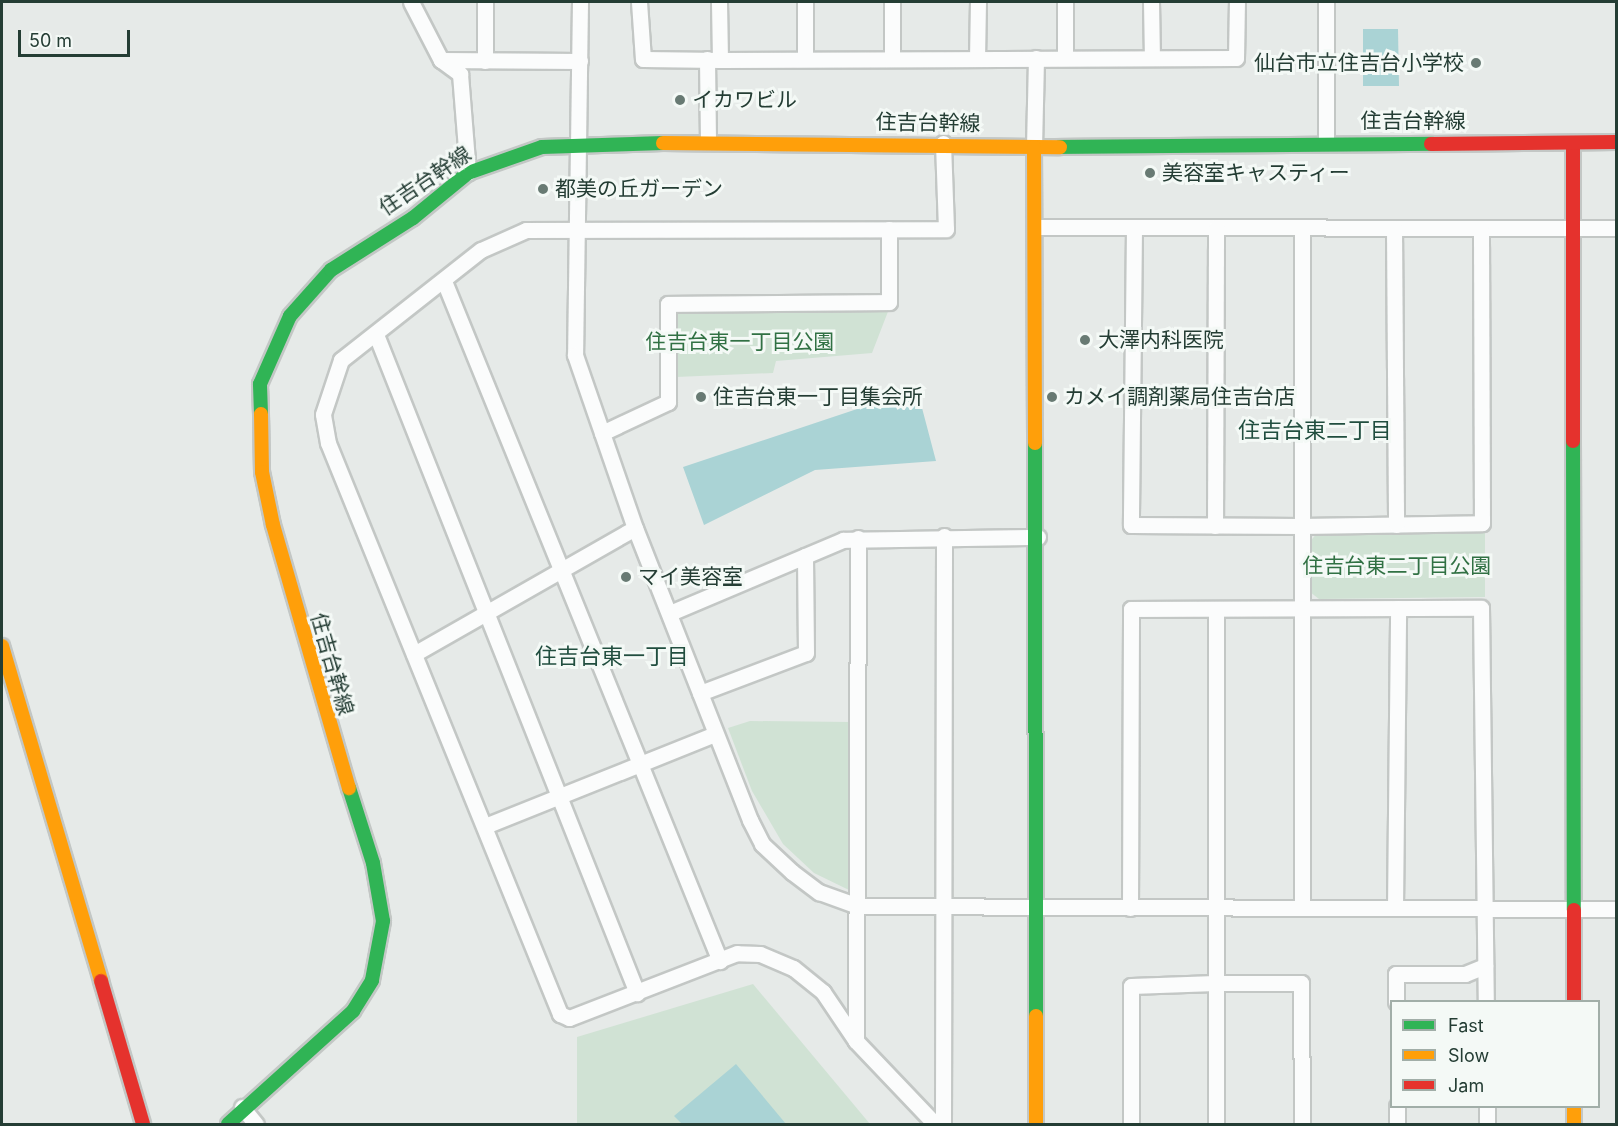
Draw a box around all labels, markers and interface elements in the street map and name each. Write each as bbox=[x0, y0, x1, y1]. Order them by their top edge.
scale bar bbox=[21, 18, 134, 56]
text: 50 m bbox=[29, 30, 72, 51]
place label: 仙台市立住吉台小学校 bbox=[1254, 50, 1464, 76]
marker: 仙台市立住吉台小学校 bbox=[1469, 56, 1483, 70]
place label: イカワビル bbox=[692, 87, 797, 113]
marker: イカワビル bbox=[673, 93, 687, 107]
street label: 住吉台幹線 bbox=[1361, 108, 1465, 134]
street label: 住吉台幹線 bbox=[875, 109, 981, 137]
street label: 住吉台幹線 bbox=[374, 141, 476, 221]
place label: 美容室キャスティー bbox=[1162, 160, 1351, 186]
marker: 美容室キャスティー bbox=[1143, 166, 1157, 180]
place label: 都美の丘ガーデン bbox=[555, 176, 723, 202]
marker: 都美の丘ガーデン bbox=[536, 182, 550, 196]
place label: 大澤内科医院 bbox=[1098, 327, 1224, 353]
park label: 住吉台東一丁目公園 bbox=[646, 329, 834, 355]
marker: 大澤内科医院 bbox=[1076, 331, 1094, 349]
place label: 住吉台東一丁目集会所 bbox=[713, 384, 923, 410]
place label: カメイ調剤薬局住吉台店 bbox=[1064, 384, 1295, 410]
marker: 住吉台東一丁目集会所 bbox=[694, 390, 708, 404]
marker: カメイ調剤薬局住吉台店 bbox=[1045, 390, 1059, 404]
district label: 住吉台東二丁目 bbox=[1238, 418, 1392, 444]
park label: 住吉台東二丁目公園 bbox=[1303, 553, 1491, 579]
place label: マイ美容室 bbox=[638, 564, 743, 590]
marker: マイ美容室 bbox=[619, 570, 633, 584]
street label: 住吉台幹線 bbox=[305, 610, 359, 718]
district label: 住吉台東一丁目 bbox=[535, 644, 689, 670]
legend bbox=[1390, 1000, 1600, 1108]
text: Fast bbox=[1448, 1015, 1484, 1036]
text: Slow bbox=[1448, 1045, 1489, 1066]
text: Jam bbox=[1448, 1075, 1484, 1096]

